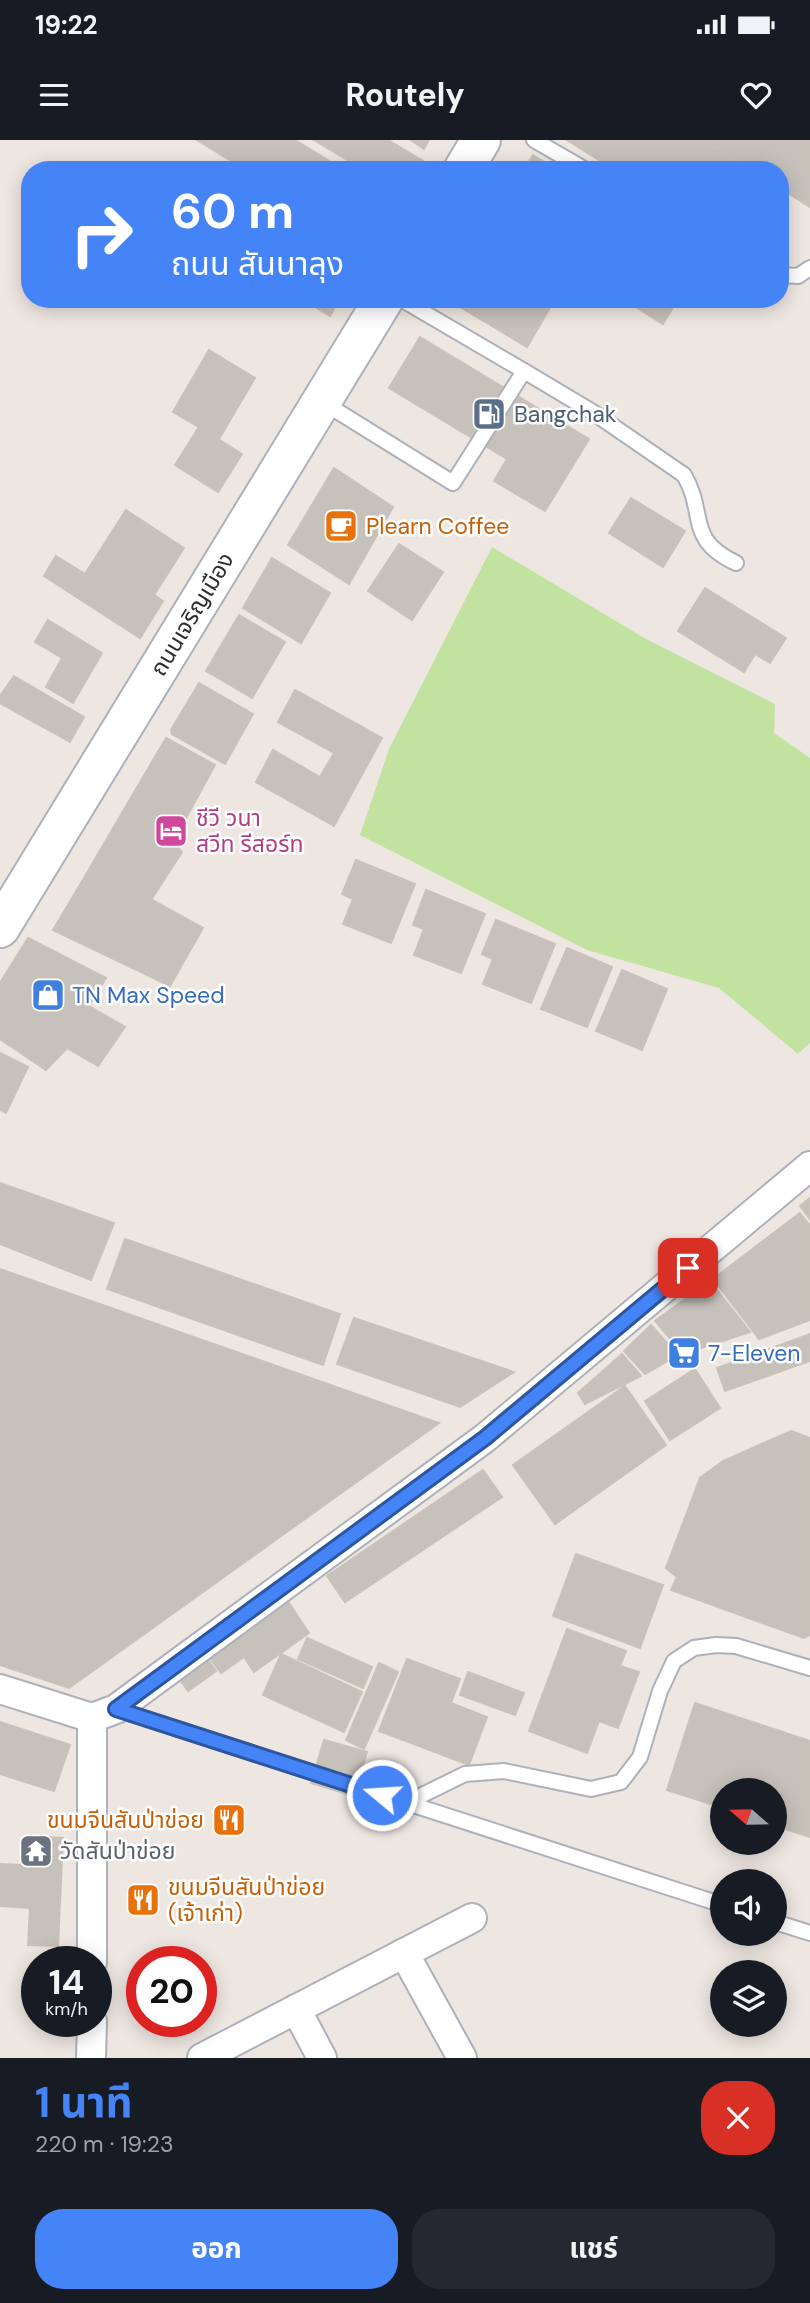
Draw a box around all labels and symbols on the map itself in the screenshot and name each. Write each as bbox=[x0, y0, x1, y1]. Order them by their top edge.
fuel station icon: Bangchak bbox=[470, 395, 508, 433]
place label: Bangchak bbox=[514, 399, 617, 429]
cafe icon: Plearn Coffee bbox=[322, 507, 360, 545]
place label: Plearn Coffee bbox=[366, 511, 509, 541]
street label: ถนนเจริญเมือง bbox=[143, 547, 241, 681]
place label: ชีวี วนา สวีท รีสอร์ท bbox=[196, 803, 303, 859]
hotel icon: ชีวี วนา สวีท รีสอร์ท bbox=[152, 812, 190, 850]
shop icon: TN Max Speed bbox=[29, 976, 67, 1014]
place label: TN Max Speed bbox=[72, 980, 225, 1010]
pin bbox=[658, 1238, 718, 1298]
supermarket icon: 7-Eleven bbox=[665, 1334, 703, 1372]
place label: 7-Eleven bbox=[708, 1338, 800, 1368]
position arrow bbox=[345, 1758, 419, 1832]
north arrow bbox=[710, 1778, 788, 1855]
restaurant icon: ขนมจีนสันป่าข่อย bbox=[210, 1801, 248, 1839]
place label: ขนมจีนสันป่าข่อย bbox=[47, 1805, 204, 1835]
temple icon: วัดสันป่าข่อย bbox=[17, 1832, 55, 1870]
place label: วัดสันป่าข่อย bbox=[60, 1836, 175, 1866]
place label: ขนมจีนสันป่าข่อย (เจ้าเก่า) bbox=[168, 1872, 325, 1928]
restaurant icon: ขนมจีนสันป่าข่อย (เจ้าเก่า) bbox=[124, 1881, 162, 1919]
speed limit sign: 20 bbox=[126, 1946, 217, 2037]

